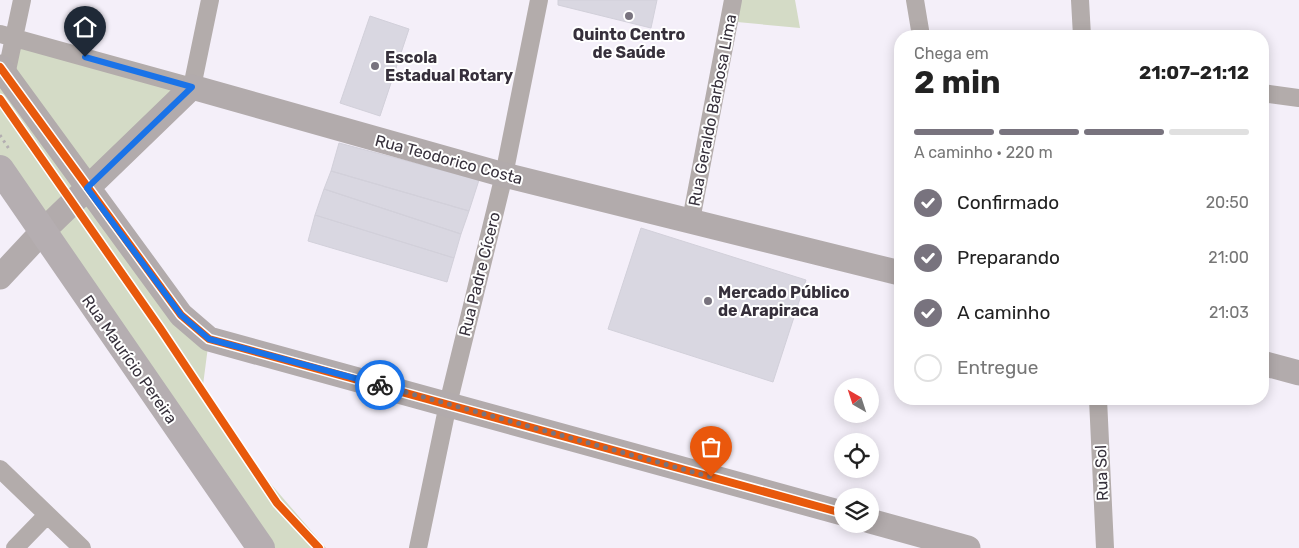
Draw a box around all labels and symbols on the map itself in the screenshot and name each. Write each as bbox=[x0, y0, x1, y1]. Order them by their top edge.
pin bbox=[64, 6, 106, 57]
marker: Quinto Centro de Saúde bbox=[623, 10, 635, 22]
street label: Rua Geraldo Barbosa Lima bbox=[685, 12, 740, 208]
place label: Quinto Centro de Saúde bbox=[573, 25, 685, 62]
place label: Escola Estadual Rotary bbox=[385, 48, 514, 85]
marker: Escola Estadual Rotary bbox=[369, 60, 381, 72]
street label: Rua Teodorico Costa bbox=[373, 131, 525, 188]
street label: Rua Padre Cícero bbox=[455, 210, 504, 338]
place label: Mercado Público de Arapiraca bbox=[718, 283, 850, 320]
street label: Rua Maurício Pereira bbox=[78, 291, 181, 427]
marker: Mercado Público de Arapiraca bbox=[702, 295, 714, 307]
courier bbox=[355, 360, 405, 410]
north arrow bbox=[834, 378, 879, 422]
pin bbox=[690, 426, 732, 477]
street label: Rua Sol bbox=[1091, 445, 1112, 501]

